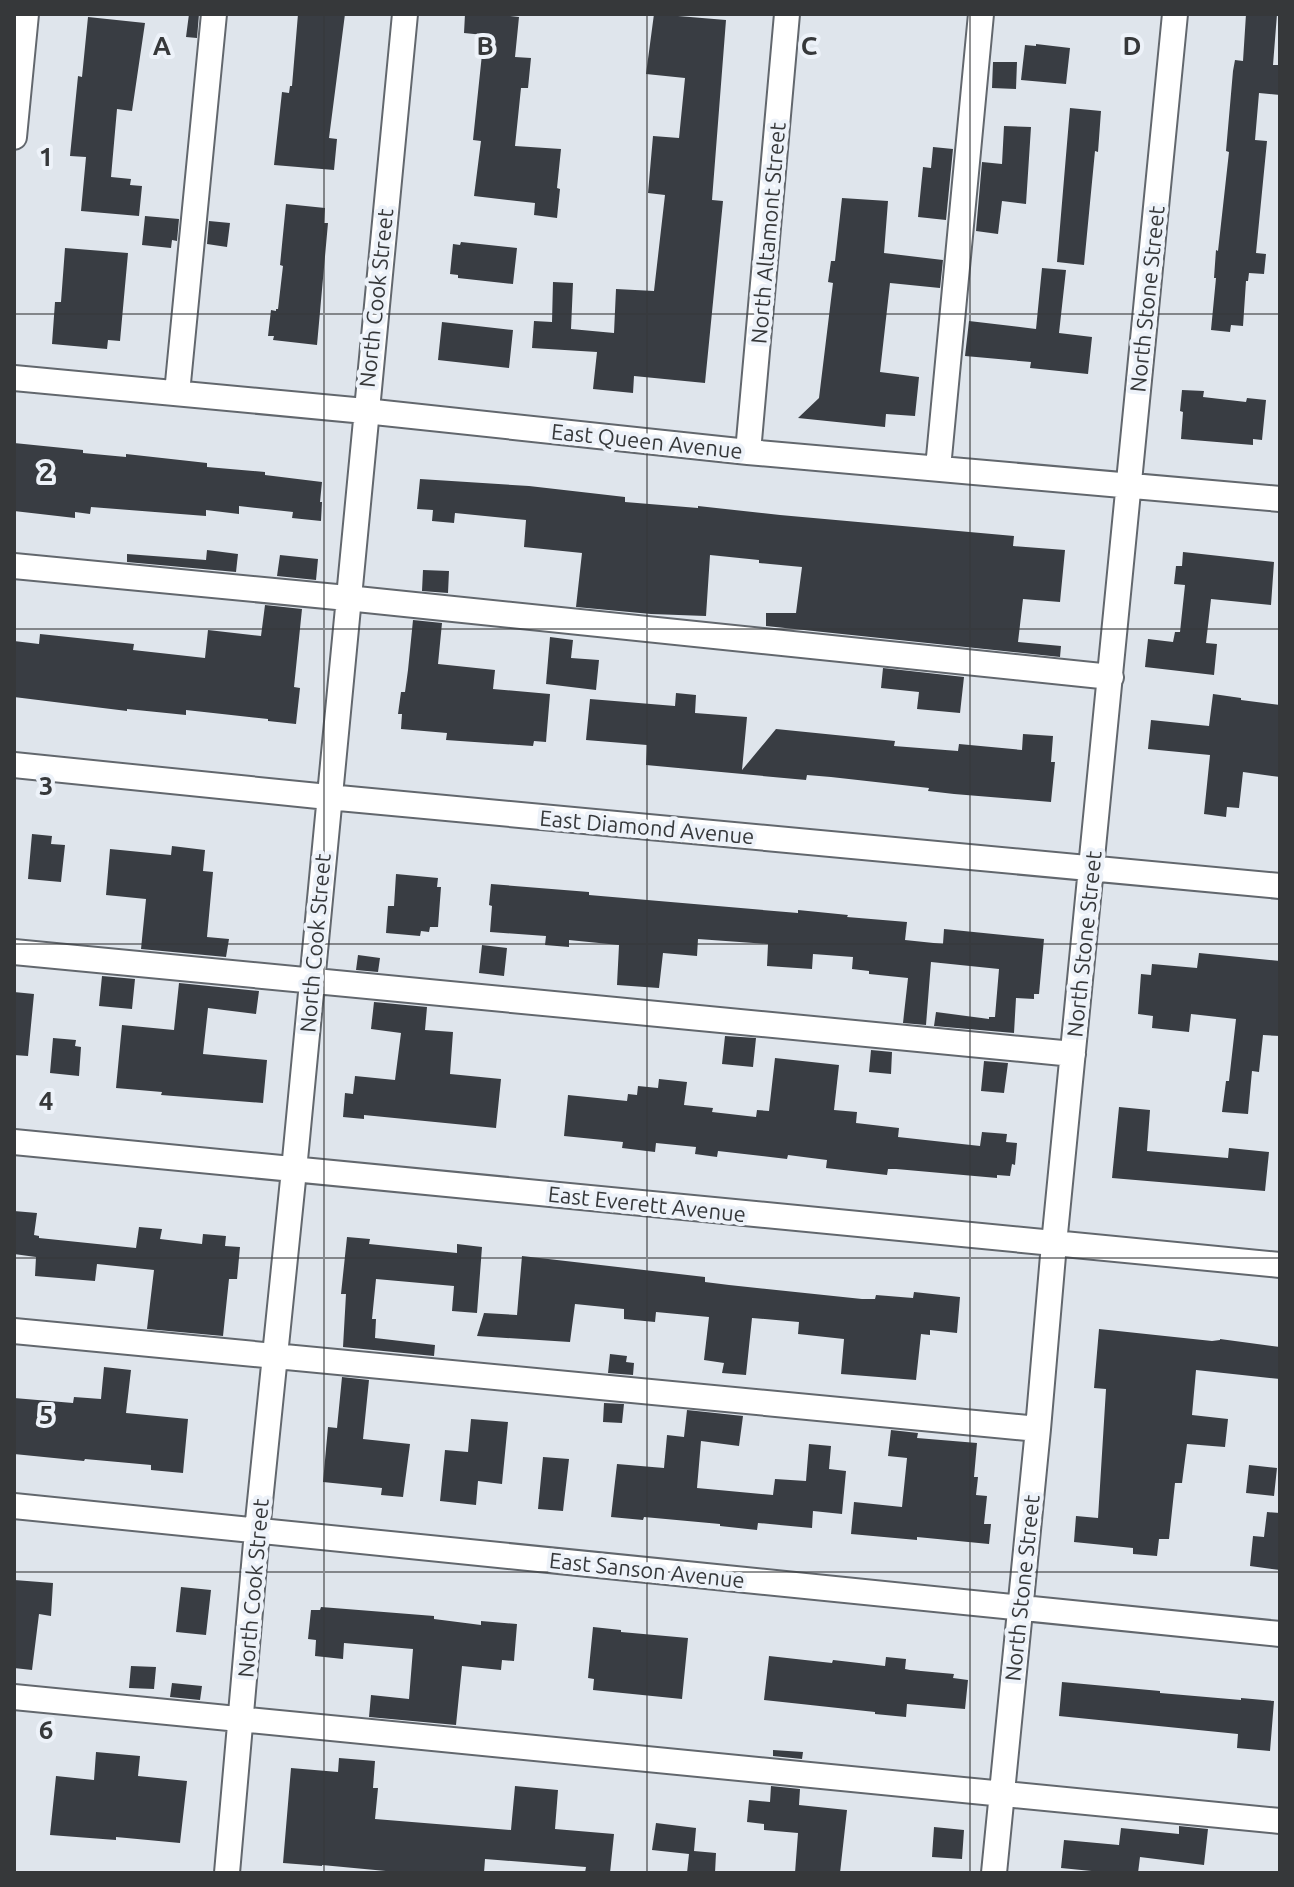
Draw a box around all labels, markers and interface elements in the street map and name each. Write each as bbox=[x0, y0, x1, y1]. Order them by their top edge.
text: A bbox=[153, 31, 172, 60]
text: B bbox=[476, 31, 494, 60]
text: C bbox=[801, 31, 818, 60]
text: D bbox=[1123, 31, 1141, 60]
street label: North Altamont Street bbox=[745, 121, 790, 345]
text: 1 bbox=[39, 142, 53, 171]
street label: North Stone Street bbox=[1124, 204, 1169, 393]
street label: North Cook Street bbox=[354, 207, 397, 389]
street label: East Queen Avenue bbox=[550, 418, 744, 463]
text: 2 bbox=[39, 457, 53, 486]
text: 3 bbox=[39, 771, 53, 800]
street label: East Diamond Avenue bbox=[539, 805, 755, 848]
street label: North Stone Street bbox=[1061, 849, 1106, 1038]
street label: North Cook Street bbox=[294, 852, 335, 1034]
text: 4 bbox=[39, 1086, 53, 1115]
street label: East Everett Avenue bbox=[547, 1181, 747, 1226]
text: 5 bbox=[39, 1400, 53, 1429]
street label: North Stone Street bbox=[999, 1493, 1044, 1682]
street label: North Cook Street bbox=[232, 1497, 273, 1679]
street label: East Sanson Avenue bbox=[548, 1547, 746, 1592]
text: 6 bbox=[39, 1715, 53, 1744]

